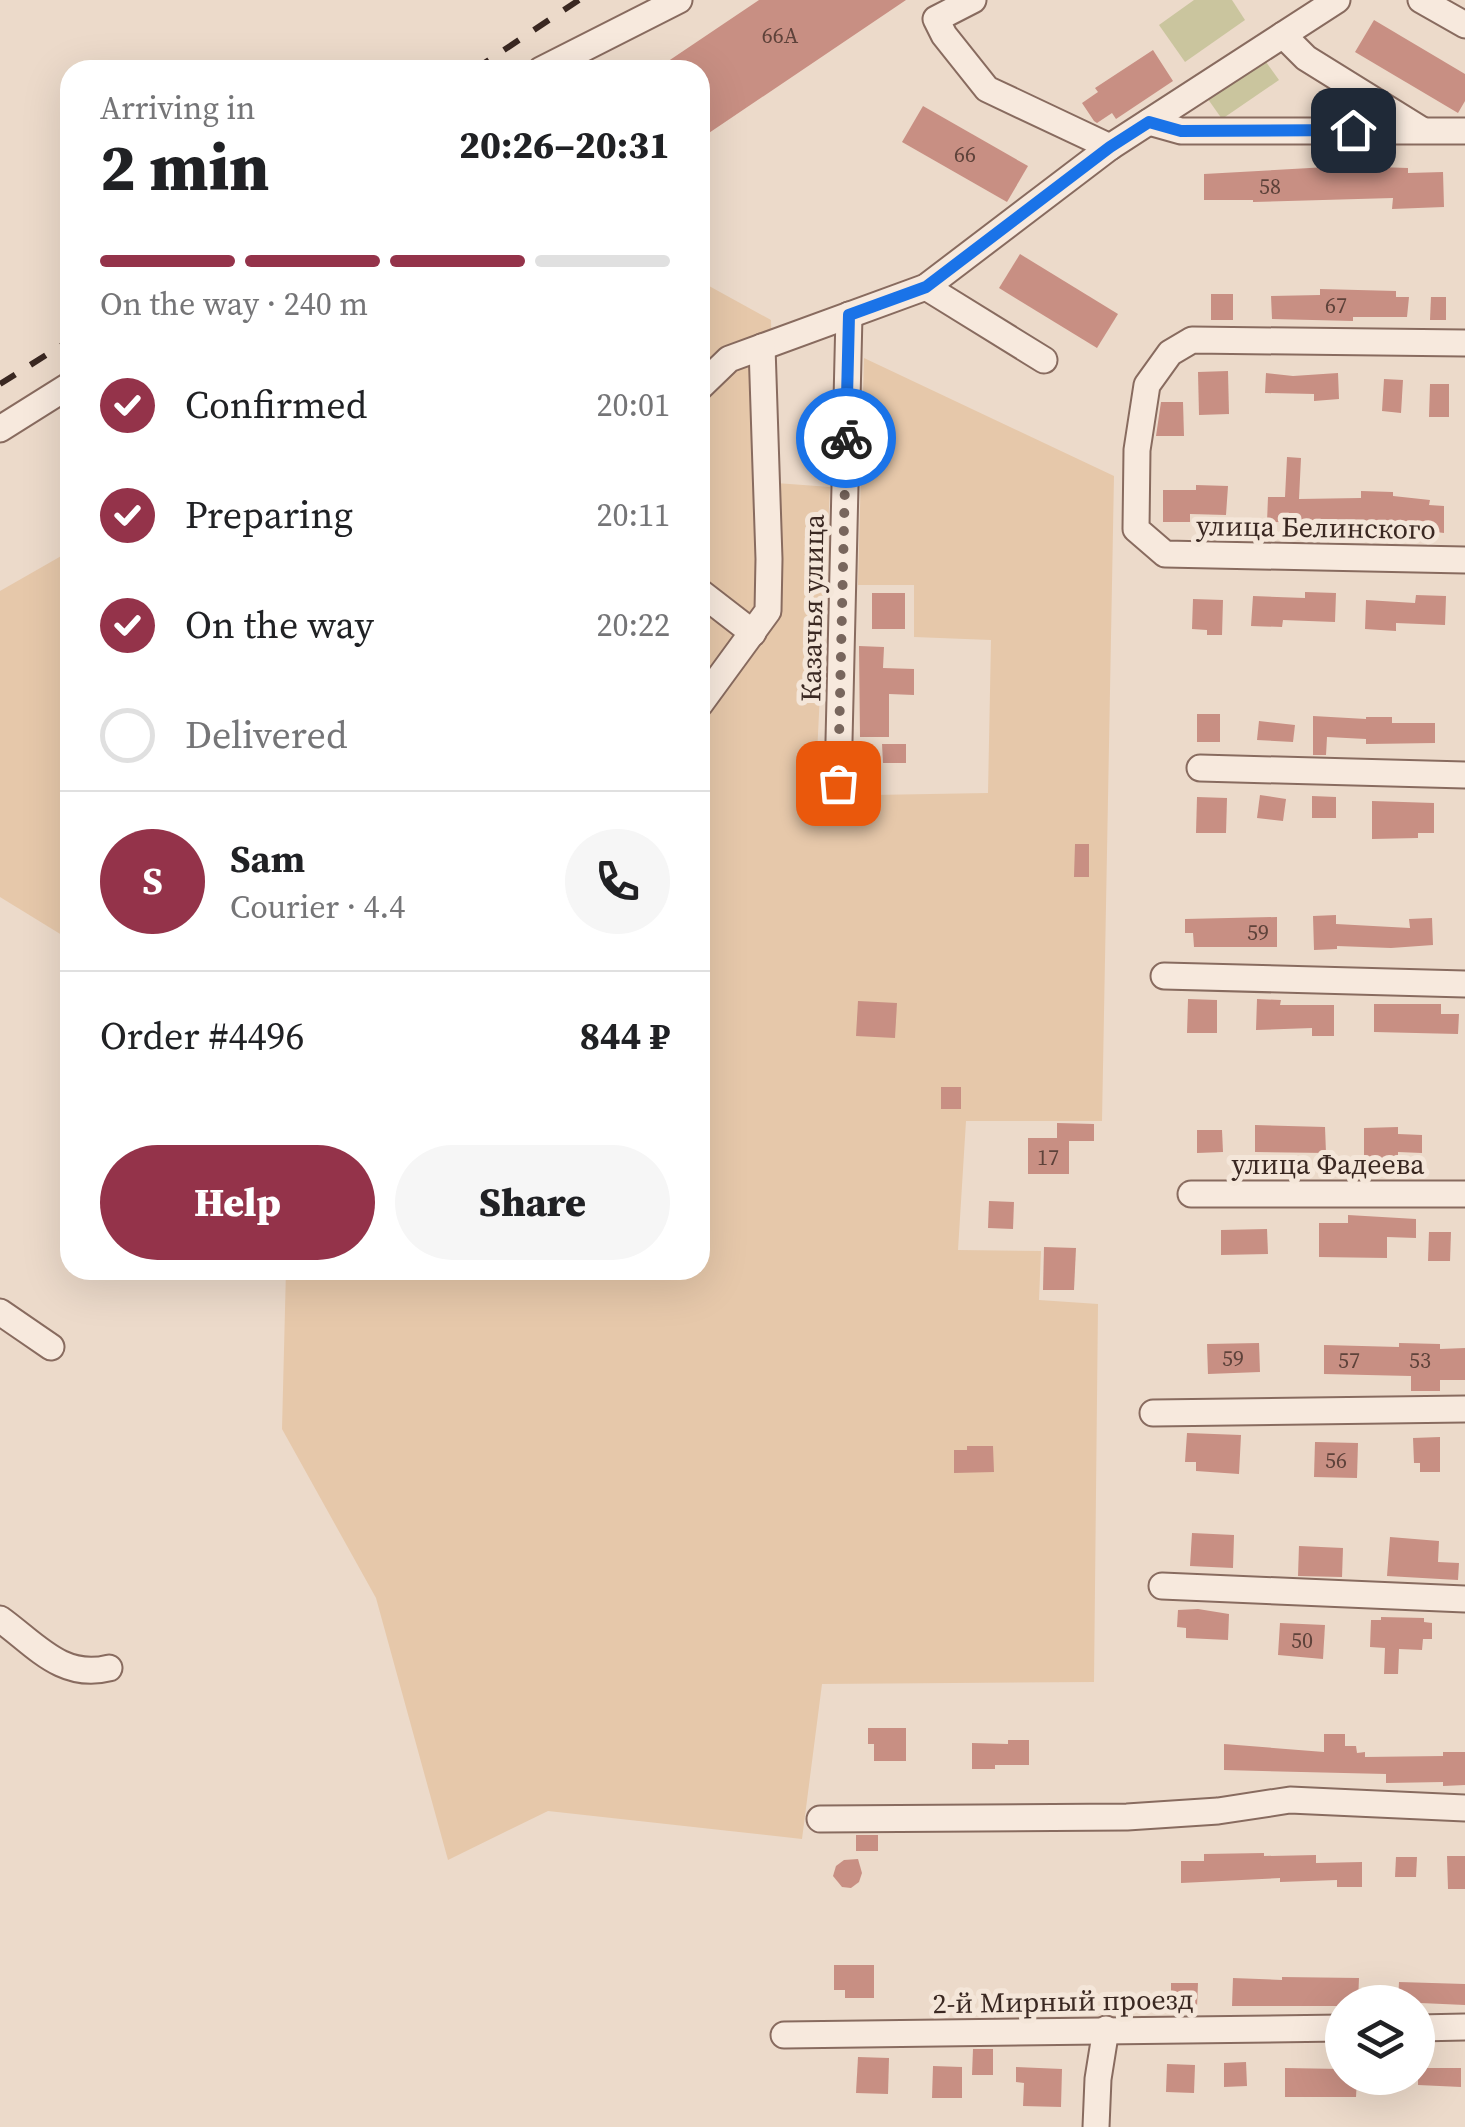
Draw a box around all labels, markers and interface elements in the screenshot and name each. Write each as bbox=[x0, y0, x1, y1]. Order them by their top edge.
house number: 66А bbox=[762, 20, 799, 50]
text: Arriving in bbox=[100, 86, 255, 130]
pin bbox=[1311, 88, 1396, 173]
icon: home bbox=[1326, 103, 1381, 158]
text: 20:26–20:31 bbox=[459, 119, 670, 171]
text: 2 min bbox=[100, 123, 270, 212]
house number: 66 bbox=[954, 139, 976, 169]
house number: 58 bbox=[1259, 171, 1281, 201]
text: On the way · 240 m bbox=[100, 282, 368, 326]
house number: 67 bbox=[1325, 290, 1347, 320]
icon: check bbox=[100, 378, 155, 433]
text: Confirmed bbox=[185, 379, 367, 431]
text: 20:01 bbox=[596, 383, 670, 427]
courier bbox=[796, 388, 896, 488]
icon: bike bbox=[819, 411, 874, 466]
icon: check bbox=[100, 488, 155, 543]
text: Preparing bbox=[185, 489, 353, 541]
text: 20:11 bbox=[596, 493, 670, 537]
street label: улица Белинского bbox=[1196, 506, 1436, 548]
street label: Казачья улица bbox=[791, 513, 833, 702]
icon: check bbox=[100, 598, 155, 653]
text: On the way bbox=[185, 599, 374, 651]
text: 20:22 bbox=[596, 603, 670, 647]
text: Delivered bbox=[185, 709, 348, 761]
pin bbox=[796, 741, 881, 826]
icon: bag bbox=[811, 756, 866, 811]
button: phone bbox=[565, 829, 670, 934]
text: Sam bbox=[230, 833, 305, 885]
text: S bbox=[142, 855, 163, 907]
text: Courier · 4.4 bbox=[230, 885, 405, 929]
house number: 59 bbox=[1247, 917, 1269, 947]
text: Order #4496 bbox=[100, 1010, 304, 1062]
text: 844 ₽ bbox=[579, 1010, 670, 1062]
house number: 17 bbox=[1037, 1142, 1059, 1172]
button: Help bbox=[100, 1145, 375, 1260]
button: Share bbox=[395, 1145, 670, 1260]
street label: улица Фадеева bbox=[1232, 1145, 1425, 1183]
house number: 59 bbox=[1222, 1343, 1244, 1373]
house number: 57 bbox=[1338, 1345, 1360, 1375]
house number: 53 bbox=[1409, 1345, 1431, 1375]
house number: 56 bbox=[1325, 1445, 1347, 1475]
house number: 50 bbox=[1291, 1625, 1313, 1655]
street label: 2-й Мирный проезд bbox=[932, 1980, 1194, 2022]
map controls bbox=[1325, 1985, 1435, 2095]
button: layers bbox=[1325, 1985, 1435, 2095]

